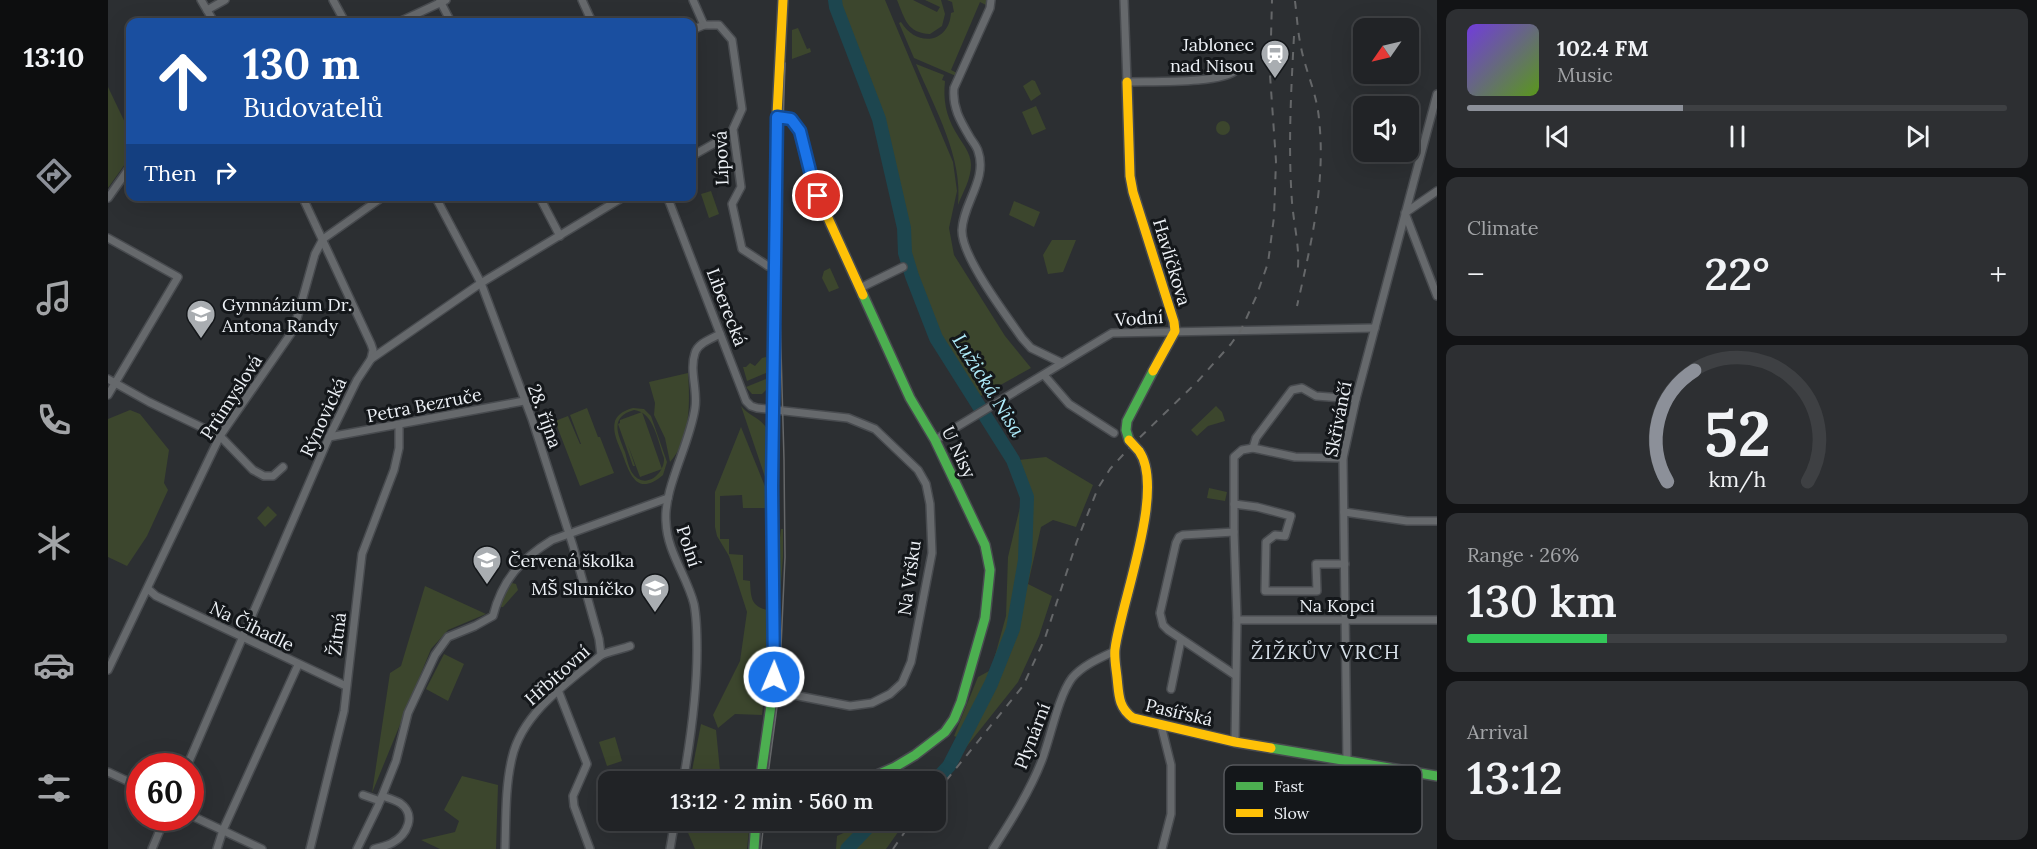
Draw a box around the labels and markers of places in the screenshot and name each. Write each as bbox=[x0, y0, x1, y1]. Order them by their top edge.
place label: Jablonec nad Nisou bbox=[1170, 33, 1254, 77]
station icon: Jablonec nad Nisou bbox=[1259, 38, 1291, 80]
pin bbox=[792, 170, 843, 221]
place label: Gymnázium Dr. Antona Randy bbox=[221, 293, 352, 337]
school or university icon: Gymnázium Dr. Antona Randy bbox=[185, 298, 217, 340]
school or university icon: Červená školka bbox=[471, 544, 503, 586]
place label: Červená školka bbox=[508, 549, 634, 572]
school or university icon: MŠ Sluníčko bbox=[639, 572, 671, 614]
place label: MŠ Sluníčko bbox=[531, 577, 634, 600]

